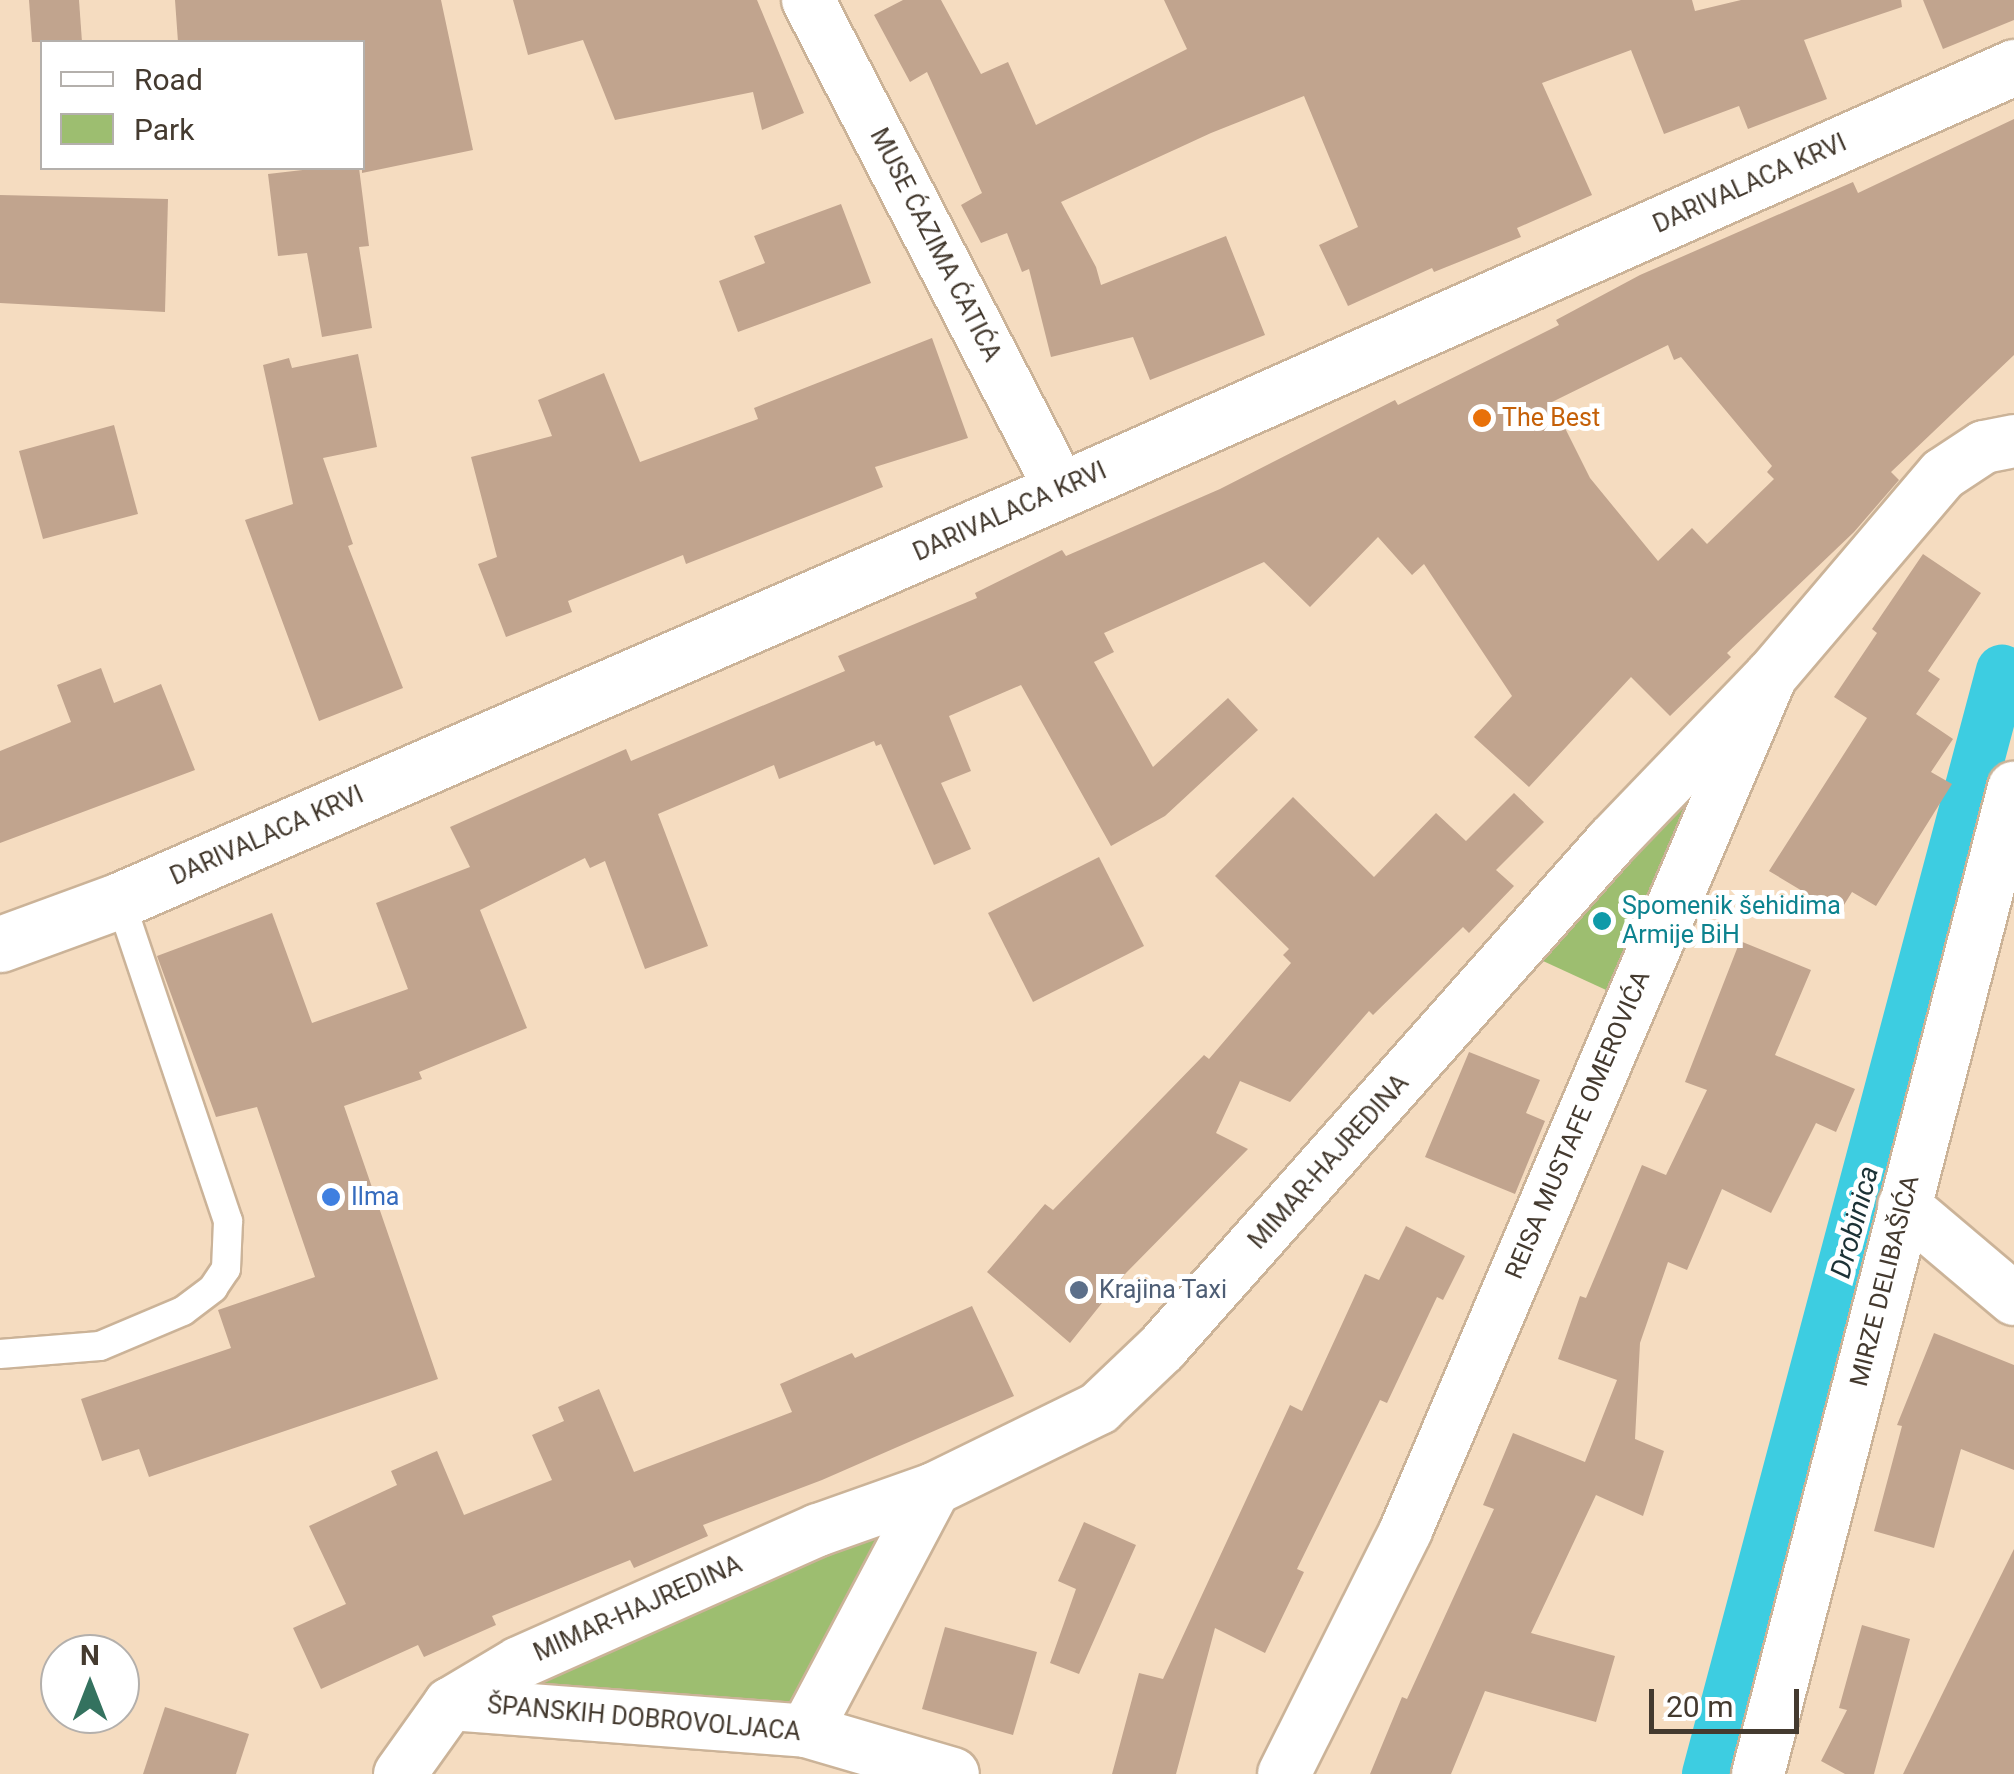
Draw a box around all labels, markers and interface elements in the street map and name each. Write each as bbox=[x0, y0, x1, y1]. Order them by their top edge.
legend bbox=[40, 40, 365, 170]
text: Road bbox=[134, 62, 203, 97]
text: Park bbox=[134, 112, 194, 147]
street label: MUSE ĆAZIMA ĆATIĆA bbox=[863, 123, 1007, 367]
street label: DARIVALACA KRVI bbox=[1649, 128, 1851, 240]
place label: The Best bbox=[1502, 403, 1600, 433]
marker: The Best bbox=[1471, 407, 1493, 429]
street label: DARIVALACA KRVI bbox=[909, 456, 1111, 568]
street label: DARIVALACA KRVI bbox=[166, 780, 368, 892]
place label: Spomenik šehidima Armije BiH bbox=[1622, 892, 1841, 951]
marker: Spomenik šehidima Armije BiH bbox=[1591, 910, 1613, 932]
street label: REISA MUSTAFE OMEROVIĆA bbox=[1499, 966, 1657, 1284]
street label: MIMAR-HAJREDINA bbox=[1243, 1068, 1415, 1256]
water label: Drobinica bbox=[1824, 1162, 1886, 1282]
street label: MIRZE DELIBAŠIĆA bbox=[1844, 1172, 1926, 1390]
place label: Ilma bbox=[351, 1182, 399, 1212]
marker: Ilma bbox=[320, 1186, 342, 1208]
place label: Krajina Taxi bbox=[1099, 1275, 1228, 1305]
marker: Krajina Taxi bbox=[1068, 1279, 1090, 1301]
street label: MIMAR-HAJREDINA bbox=[529, 1550, 747, 1668]
north arrow bbox=[40, 1634, 140, 1734]
text: N bbox=[80, 1639, 100, 1672]
scale bar bbox=[1654, 1669, 1804, 1731]
text: 20 m bbox=[1666, 1689, 1733, 1724]
street label: ŠPANSKIH DOBROVOLJACA bbox=[486, 1690, 802, 1748]

